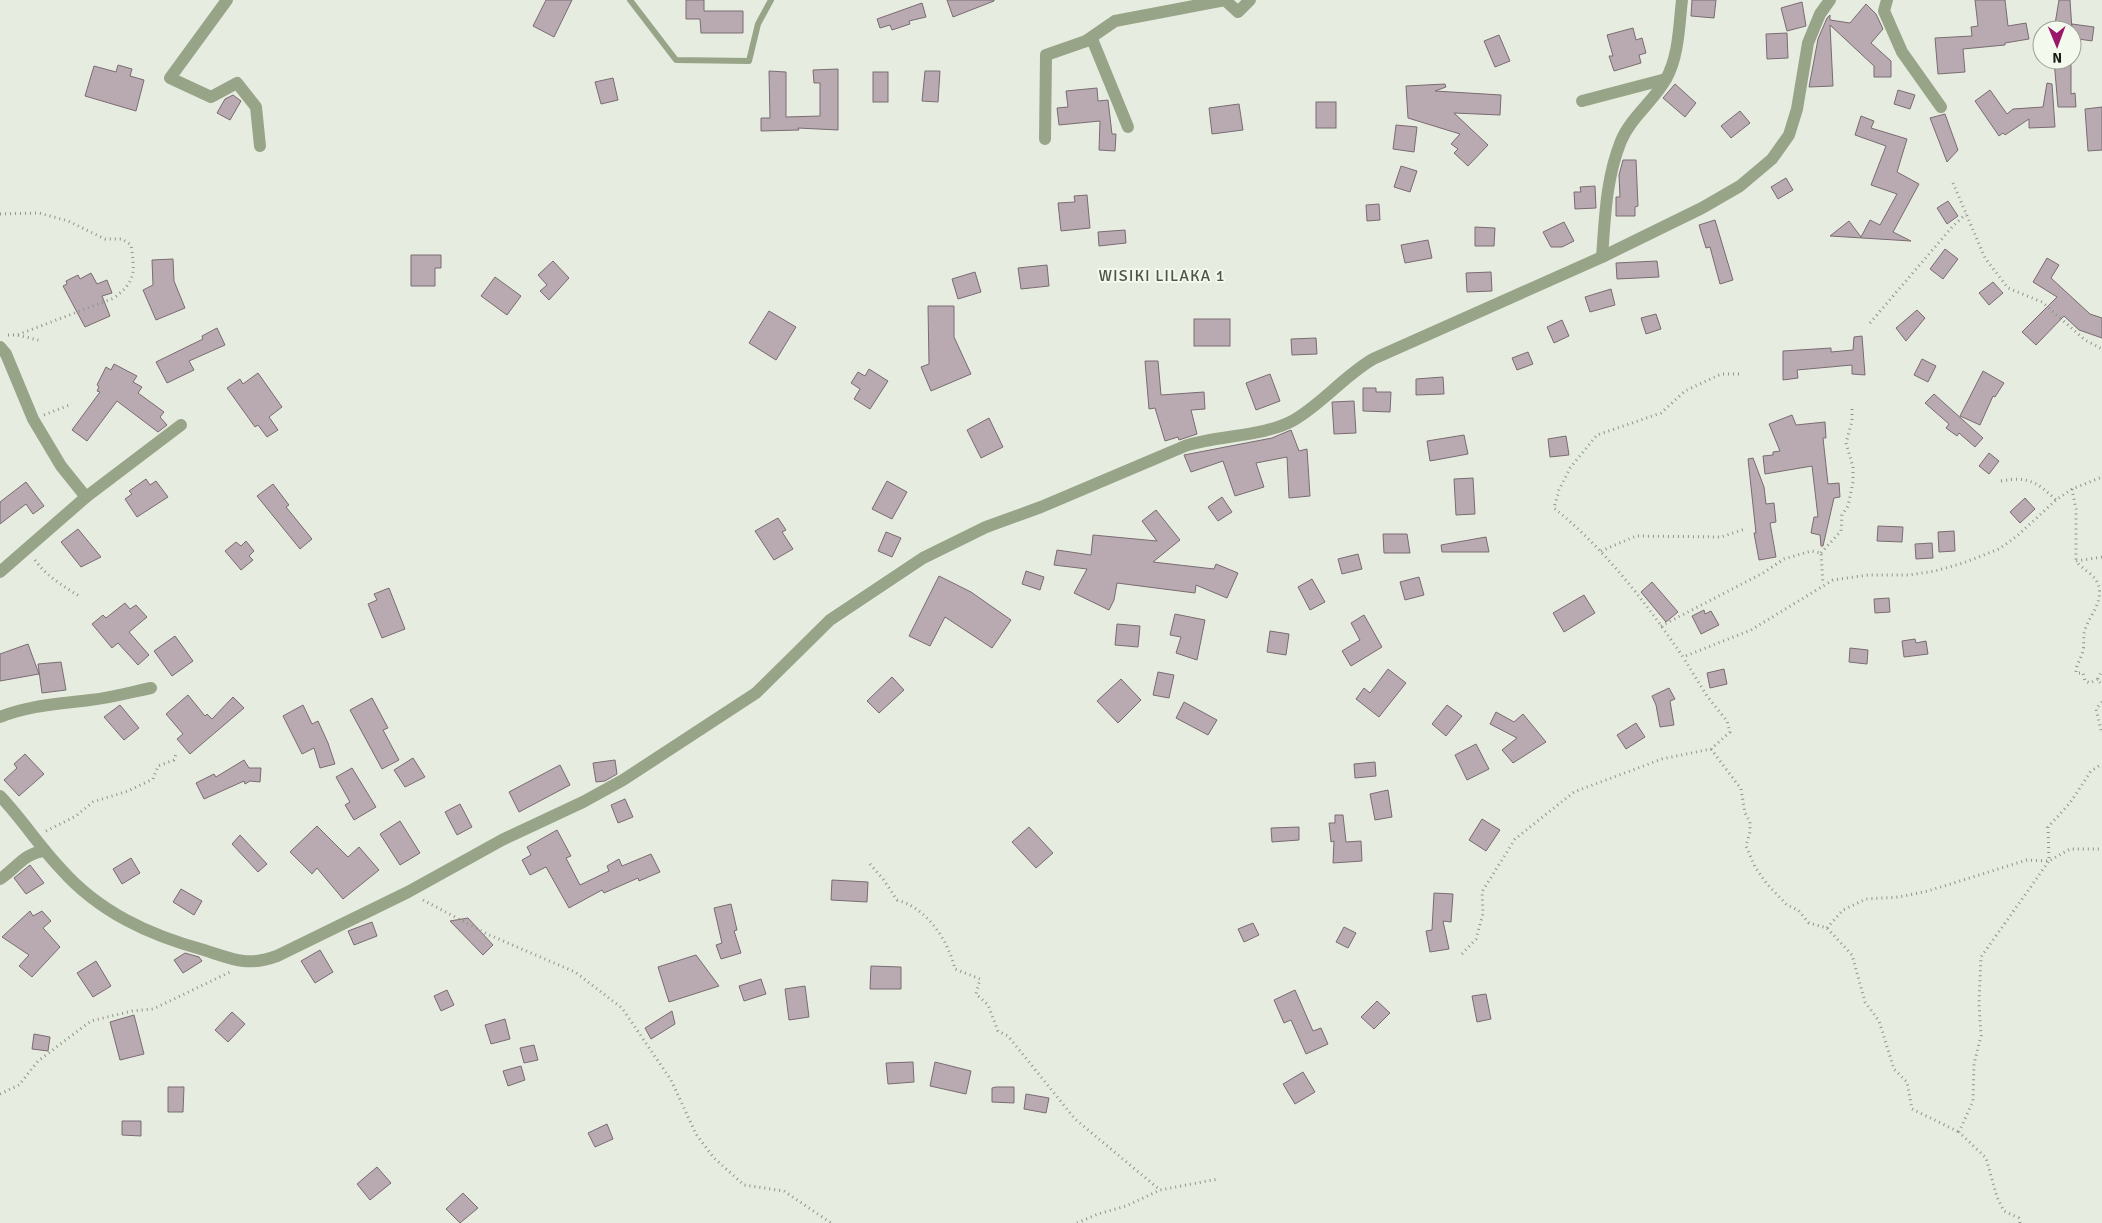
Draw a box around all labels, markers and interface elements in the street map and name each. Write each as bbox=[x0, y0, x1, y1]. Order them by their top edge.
north arrow bbox=[2032, 20, 2082, 70]
text: N bbox=[2052, 49, 2062, 66]
district label: WISIKI LILAKA 1 bbox=[1099, 266, 1225, 286]

